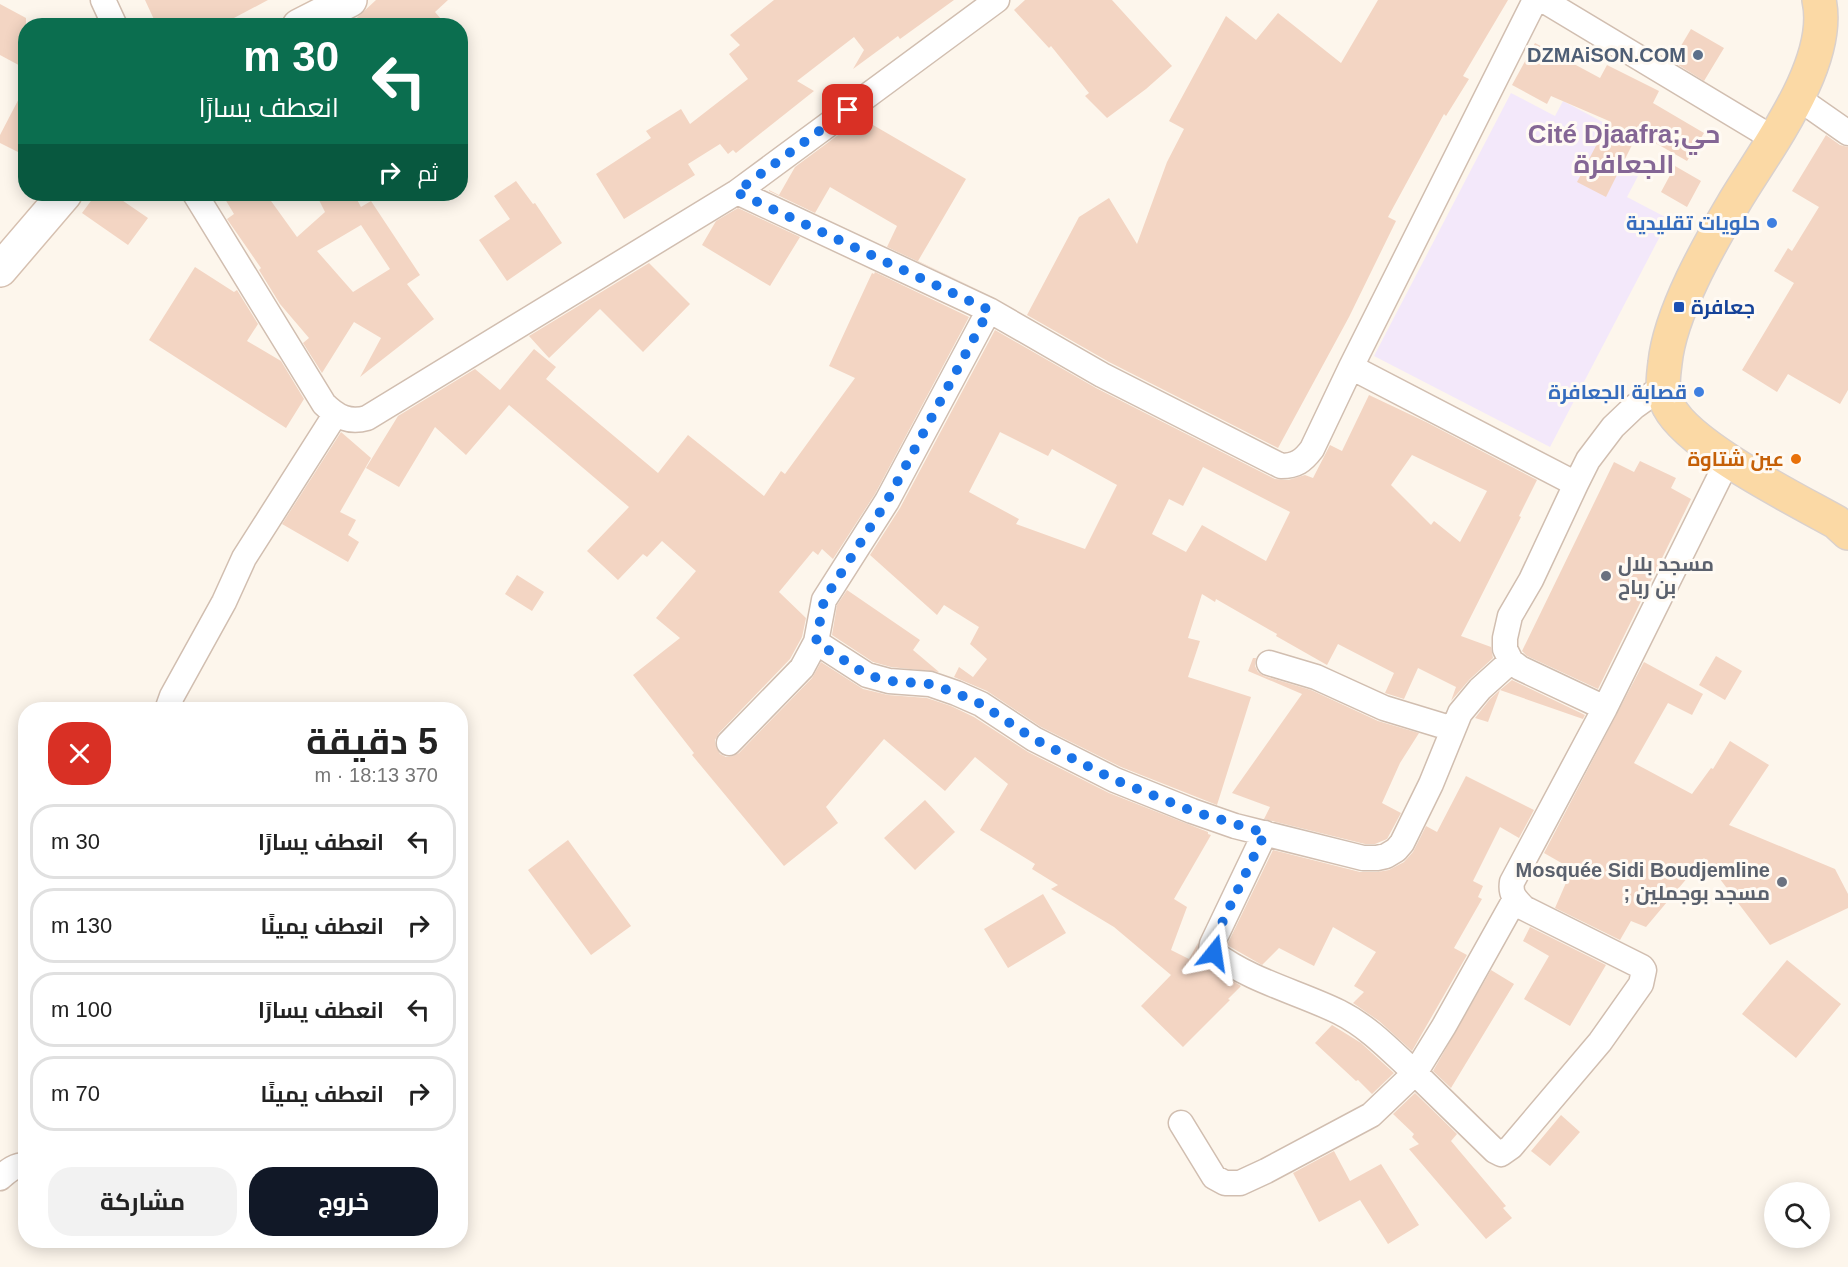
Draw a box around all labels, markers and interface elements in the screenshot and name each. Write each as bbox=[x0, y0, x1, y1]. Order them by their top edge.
text: 30 m bbox=[243, 33, 339, 80]
icon: left bbox=[360, 42, 438, 120]
place label: DZMAiSON.COM bbox=[1527, 44, 1686, 66]
marker: DZMAiSON.COM bbox=[1691, 48, 1705, 62]
pin bbox=[822, 84, 873, 135]
text: انعطف يسارًا bbox=[198, 93, 339, 123]
icon: arrive bbox=[831, 93, 864, 126]
district label: Cité Djaafra;حي الجعافرة bbox=[1528, 119, 1720, 179]
icon: right bbox=[373, 156, 406, 189]
text: ثم bbox=[418, 161, 438, 186]
place label: حلويات تقليدية bbox=[1626, 212, 1760, 235]
marker: حلويات تقليدية bbox=[1765, 216, 1779, 230]
place label: جعافرة bbox=[1691, 296, 1755, 319]
marker: جعافرة bbox=[1672, 300, 1686, 314]
place label: قصابة الجعافرة bbox=[1548, 381, 1687, 404]
marker: قصابة الجعافرة bbox=[1692, 385, 1706, 399]
place label: عين شتاوة bbox=[1687, 448, 1784, 471]
marker: عين شتاوة bbox=[1789, 452, 1803, 466]
place label: مسجد بلال بن رباح bbox=[1618, 553, 1714, 601]
marker: مسجد بلال بن رباح bbox=[1599, 569, 1613, 583]
text: 5 دقيقة bbox=[306, 721, 438, 762]
button: close bbox=[48, 722, 111, 785]
text: 370 m · 18:13 bbox=[315, 764, 438, 786]
icon: left bbox=[402, 825, 435, 858]
text: 30 m bbox=[51, 829, 100, 854]
text: انعطف يسارًا bbox=[258, 830, 384, 855]
place label: Mosquée Sidi Boudjemline ; مسجد بوجملين bbox=[1516, 859, 1770, 905]
marker: Mosquée Sidi Boudjemline ; مسجد بوجملين bbox=[1775, 875, 1789, 889]
icon: right bbox=[402, 909, 435, 942]
text: 130 m bbox=[51, 913, 112, 938]
text: انعطف يمينًا bbox=[261, 914, 384, 939]
position arrow bbox=[1182, 921, 1246, 985]
icon: left bbox=[402, 993, 435, 1026]
text: 100 m bbox=[51, 997, 112, 1022]
text: انعطف يسارًا bbox=[258, 998, 384, 1023]
icon: right bbox=[402, 1077, 435, 1110]
text: 70 m bbox=[51, 1081, 100, 1106]
text: انعطف يمينًا bbox=[261, 1082, 384, 1107]
button: مشاركة bbox=[48, 1167, 237, 1236]
button: خروج bbox=[249, 1167, 438, 1236]
map controls bbox=[1764, 1182, 1830, 1248]
button: search bbox=[1764, 1182, 1830, 1248]

